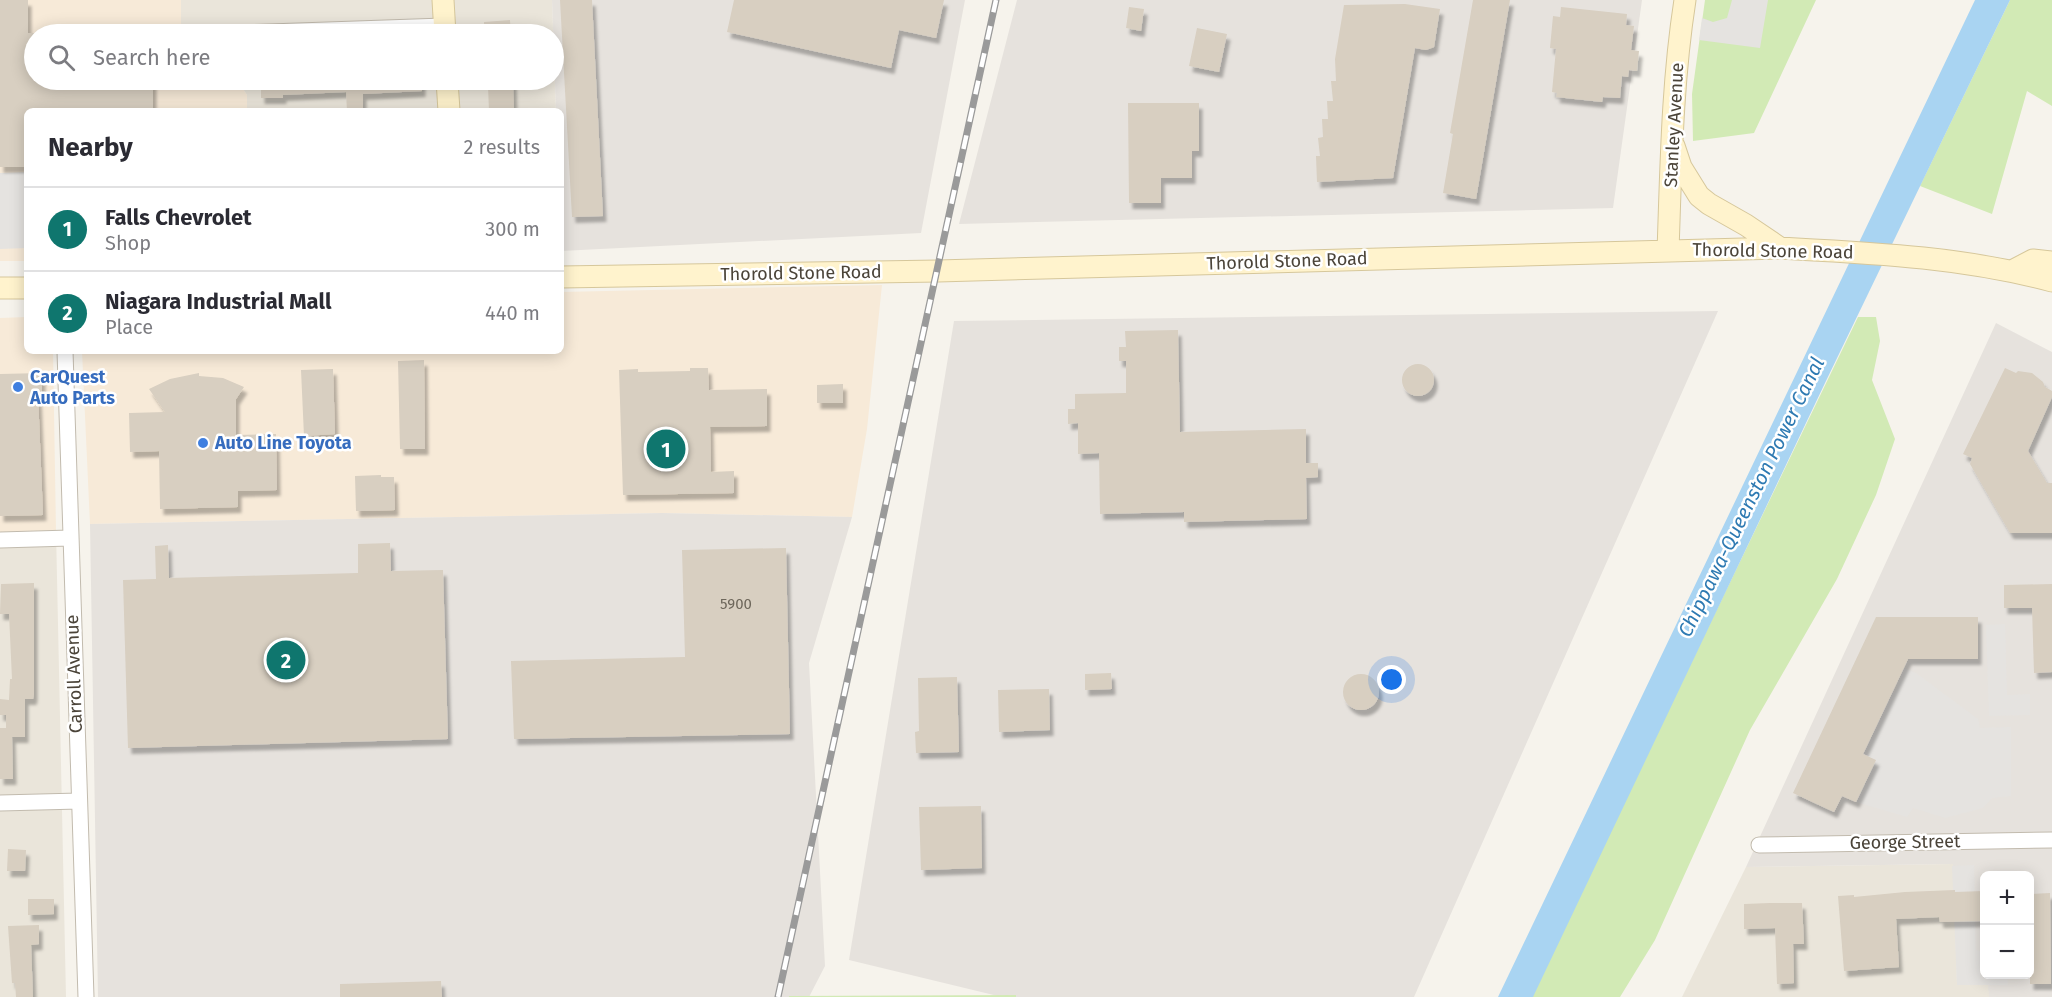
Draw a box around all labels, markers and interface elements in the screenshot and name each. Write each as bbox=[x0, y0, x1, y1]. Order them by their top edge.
search box bbox=[24, 24, 564, 90]
icon: search bbox=[45, 41, 78, 74]
text: Search here bbox=[93, 44, 211, 71]
street label: Stanley Avenue bbox=[1660, 62, 1688, 188]
text: Nearby bbox=[48, 132, 133, 163]
text: 2 results bbox=[463, 135, 540, 159]
text: Falls Chevrolet bbox=[105, 204, 252, 231]
text: 1 bbox=[63, 217, 72, 241]
text: 300 m bbox=[485, 217, 540, 241]
text: Shop bbox=[105, 231, 151, 255]
street label: Thorold Stone Road bbox=[1692, 239, 1854, 263]
street label: Thorold Stone Road bbox=[1206, 247, 1368, 275]
street label: Thorold Stone Road bbox=[720, 261, 882, 285]
text: Niagara Industrial Mall bbox=[105, 288, 331, 315]
text: 2 bbox=[62, 301, 73, 325]
text: 440 m bbox=[485, 301, 540, 325]
text: Place bbox=[105, 315, 153, 339]
water label: Chippawa-Queenston Power Canal bbox=[1673, 353, 1829, 641]
place label: CarQuest Auto Parts bbox=[29, 366, 115, 409]
marker: CarQuest Auto Parts bbox=[11, 380, 25, 394]
pin: 1 bbox=[646, 426, 686, 472]
place label: Auto Line Toyota bbox=[214, 432, 352, 454]
marker: Auto Line Toyota bbox=[196, 436, 210, 450]
house number: 5900 bbox=[720, 595, 752, 613]
street label: Carroll Avenue bbox=[61, 614, 87, 734]
pin: 2 bbox=[266, 638, 306, 682]
your location bbox=[1377, 665, 1406, 694]
street label: George Street bbox=[1849, 830, 1961, 854]
map controls bbox=[1980, 871, 2034, 979]
button: + bbox=[1980, 871, 2034, 925]
button: − bbox=[1980, 925, 2034, 979]

